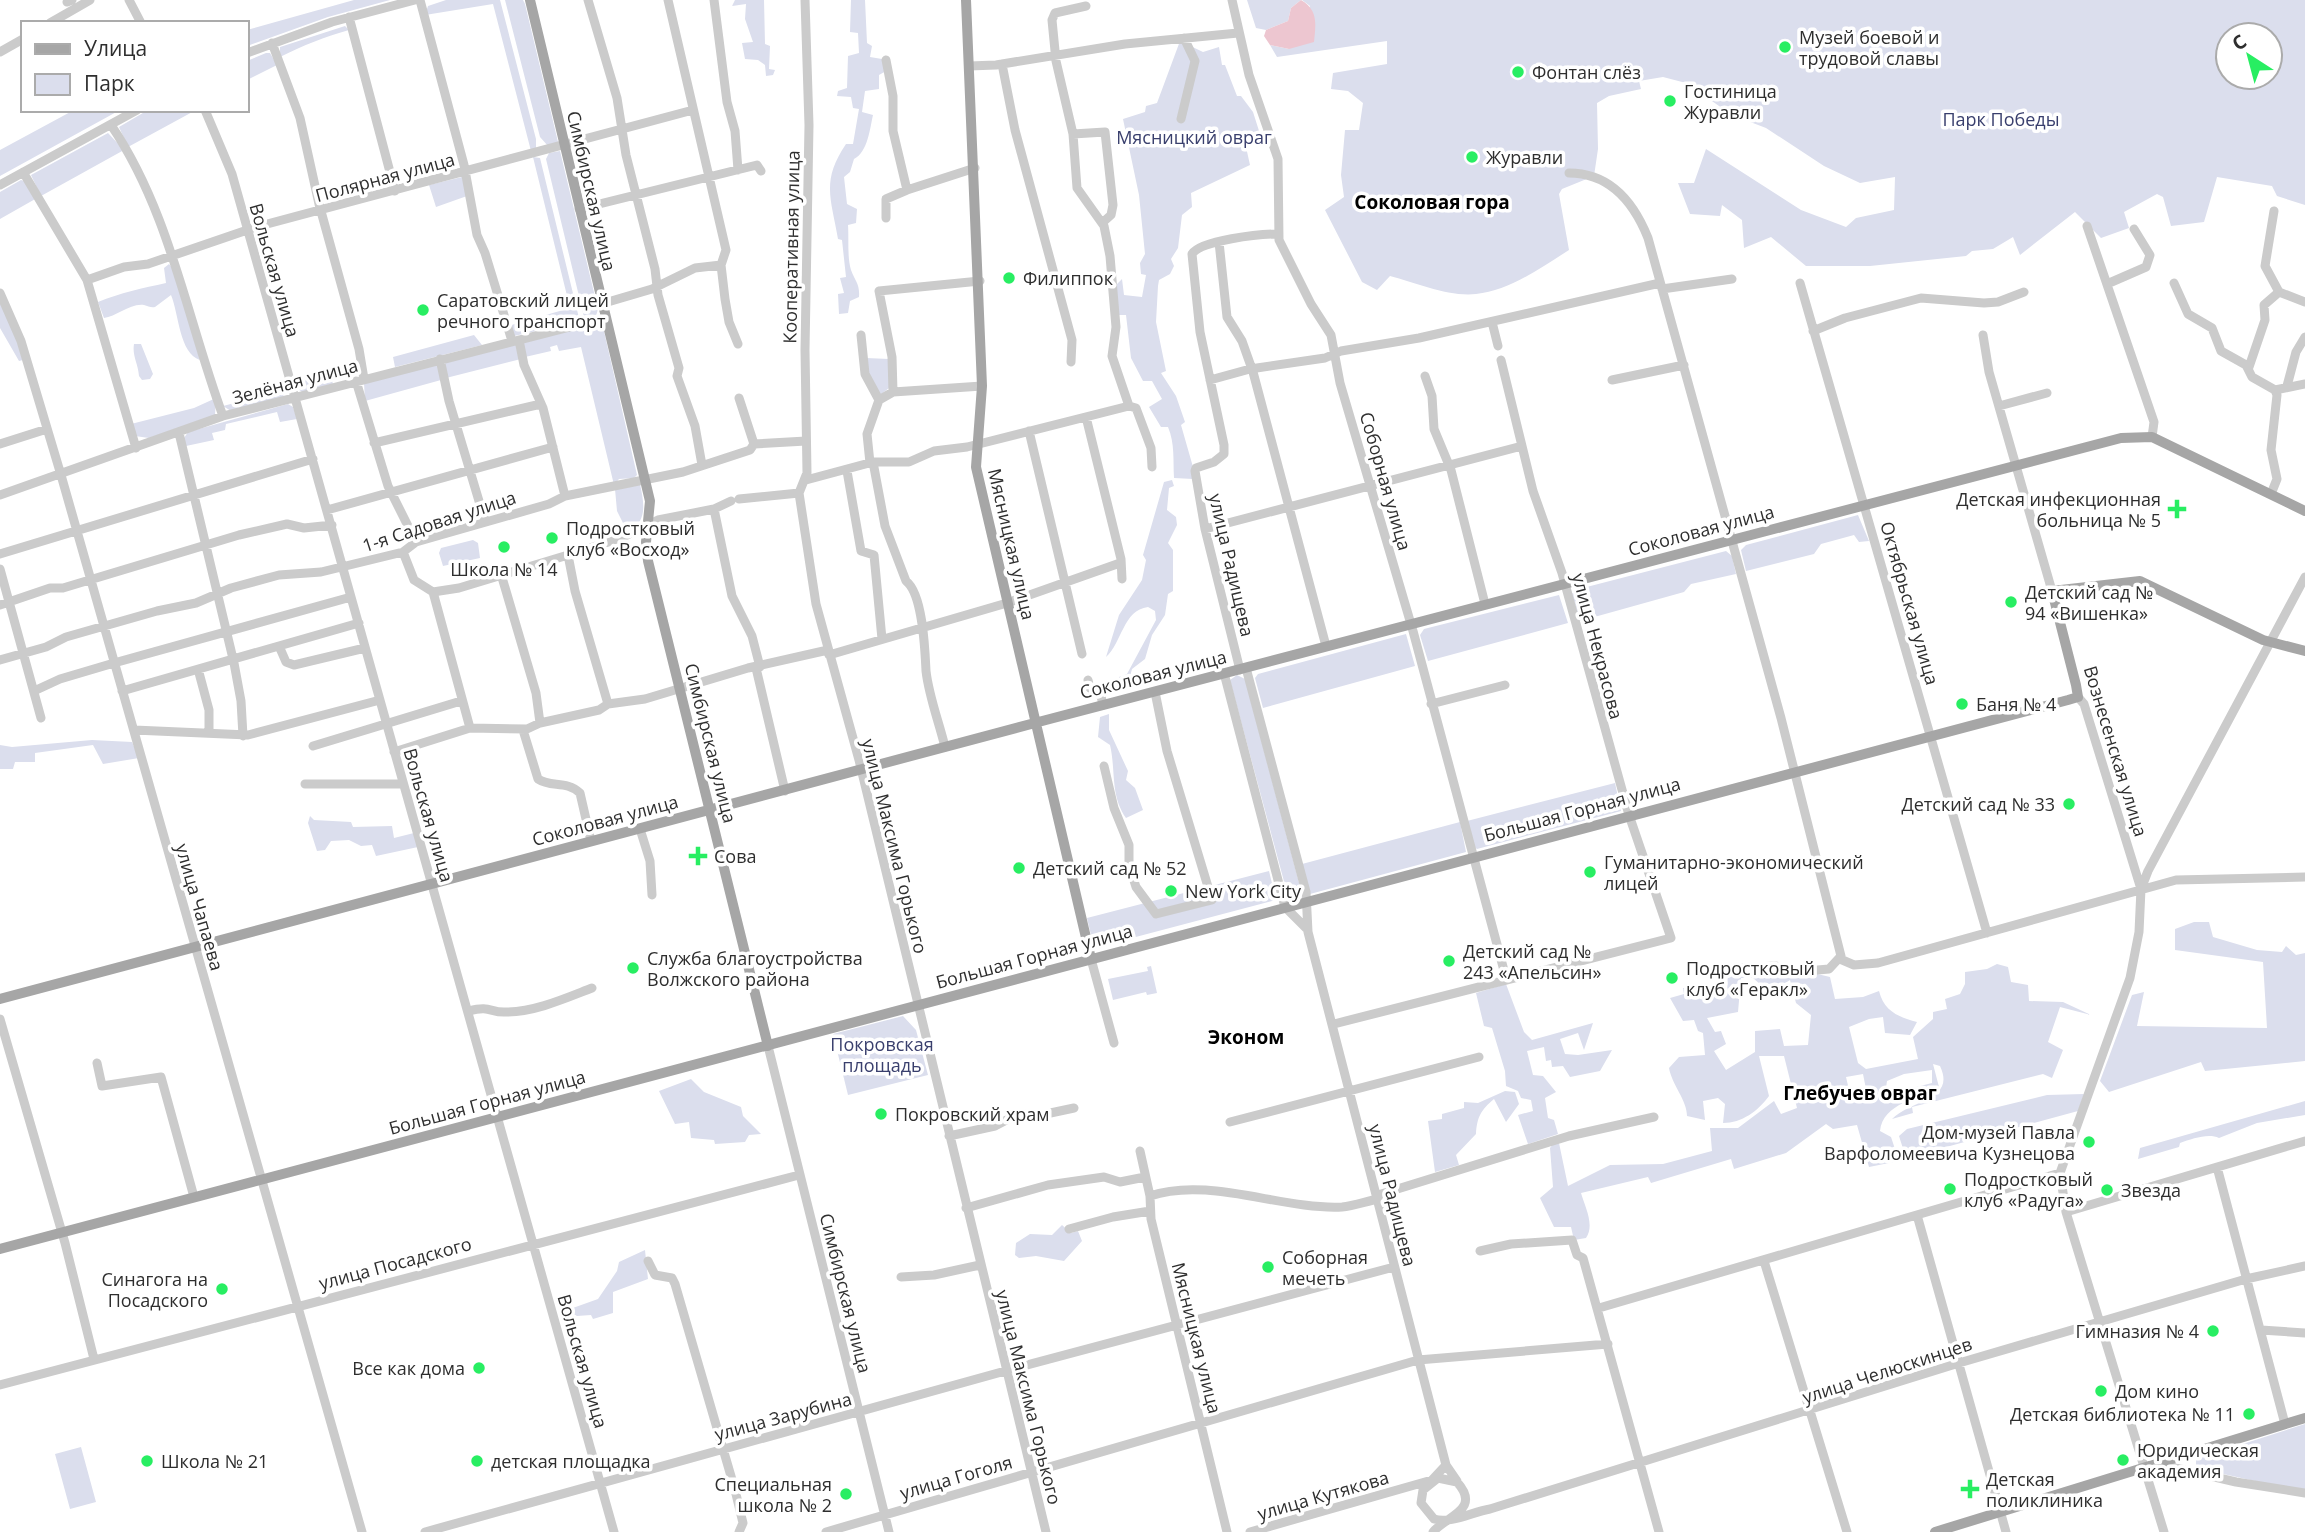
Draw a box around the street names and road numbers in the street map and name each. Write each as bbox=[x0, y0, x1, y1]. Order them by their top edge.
street label: Симбирская улица bbox=[562, 109, 622, 273]
street label: Полярная улица bbox=[313, 147, 457, 207]
street label: Кооперативная улица bbox=[777, 150, 805, 344]
street label: Вольская улица bbox=[244, 200, 306, 340]
street label: Зелёная улица bbox=[230, 353, 360, 409]
street label: Соборная улица bbox=[1355, 409, 1417, 553]
street label: Мясницкая улица bbox=[983, 466, 1041, 622]
street label: 1-я Садовая улица bbox=[359, 485, 519, 557]
street label: улица Радищева bbox=[1204, 491, 1260, 639]
street label: Соколовая улица bbox=[1625, 499, 1777, 561]
street label: Октябрьская улица bbox=[1875, 519, 1945, 687]
street label: улица Некрасова bbox=[1567, 570, 1629, 722]
street label: Соколовая улица bbox=[1077, 644, 1229, 704]
street label: Симбирская улица bbox=[680, 661, 742, 825]
street label: Вознесенская улица bbox=[2079, 663, 2153, 839]
street label: улица Максима Горького bbox=[857, 736, 933, 956]
street label: Вольская улица bbox=[398, 745, 460, 885]
street label: Большая Горная улица bbox=[1481, 771, 1683, 847]
street label: Соколовая улица bbox=[529, 789, 681, 851]
street label: улица Чапаева bbox=[170, 841, 230, 973]
street label: Большая Горная улица bbox=[933, 918, 1135, 994]
street label: Большая Горная улица bbox=[386, 1064, 588, 1140]
street label: улица Радищева bbox=[1364, 1121, 1422, 1269]
street label: Симбирская улица bbox=[815, 1211, 877, 1375]
street label: улица Посадского bbox=[316, 1231, 474, 1295]
street label: Мясницкая улица bbox=[1167, 1260, 1227, 1416]
street label: улица Максима Горького bbox=[991, 1287, 1067, 1507]
street label: Вольская улица bbox=[552, 1291, 614, 1431]
street label: улица Челюскинцев bbox=[1799, 1331, 1975, 1409]
street label: улица Зарубина bbox=[712, 1386, 854, 1446]
street label: улица Гоголя bbox=[897, 1450, 1015, 1504]
street label: улица Кутякова bbox=[1255, 1465, 1391, 1525]

